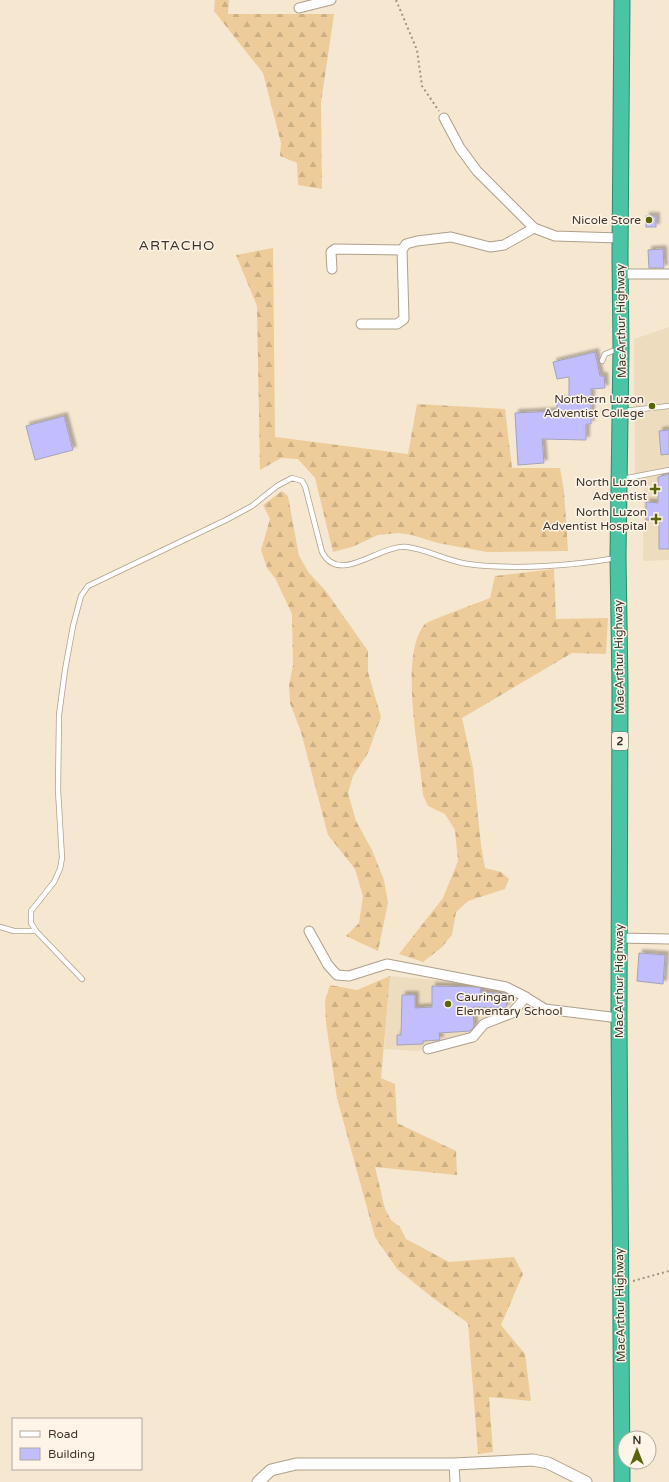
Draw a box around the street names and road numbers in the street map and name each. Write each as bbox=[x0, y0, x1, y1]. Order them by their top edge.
street label: MacArthur Highway bbox=[613, 263, 629, 378]
street label: MacArthur Highway bbox=[611, 599, 627, 714]
road number: 2 bbox=[612, 732, 628, 750]
street label: MacArthur Highway bbox=[612, 923, 626, 1038]
street label: MacArthur Highway bbox=[612, 1247, 628, 1362]

